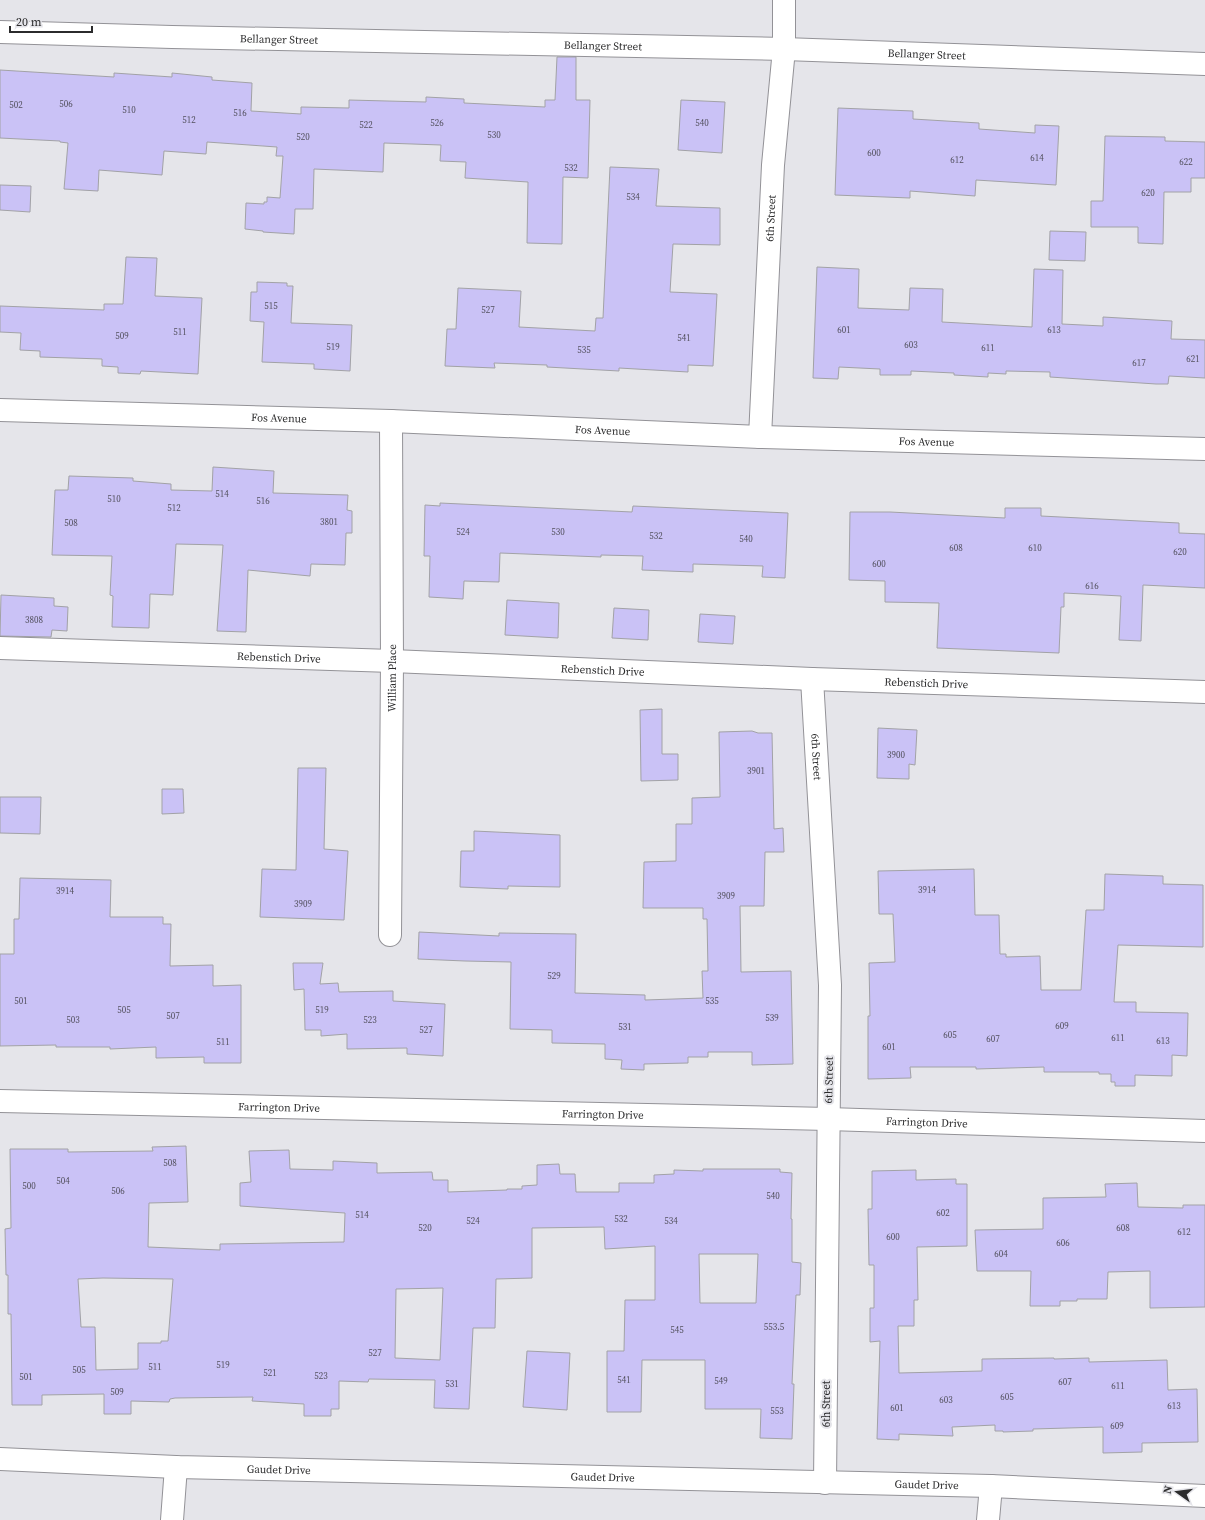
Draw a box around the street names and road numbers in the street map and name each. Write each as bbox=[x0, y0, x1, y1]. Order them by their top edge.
street label: Bellanger Street bbox=[240, 31, 318, 47]
street label: Bellanger Street bbox=[564, 37, 642, 54]
street label: Bellanger Street bbox=[887, 45, 966, 63]
street label: 6th Street bbox=[762, 194, 779, 242]
street label: Fos Avenue bbox=[251, 410, 307, 426]
street label: Fos Avenue bbox=[575, 421, 631, 439]
street label: Fos Avenue bbox=[898, 433, 955, 450]
street label: William Place bbox=[384, 644, 400, 712]
street label: Rebenstich Drive bbox=[237, 648, 321, 666]
street label: Rebenstich Drive bbox=[560, 661, 645, 679]
street label: Rebenstich Drive bbox=[884, 674, 969, 692]
street label: 6th Street bbox=[808, 733, 825, 781]
street label: 6th Street bbox=[821, 1056, 837, 1103]
street label: Farrington Drive bbox=[238, 1099, 320, 1115]
street label: Farrington Drive bbox=[562, 1106, 644, 1123]
street label: Farrington Drive bbox=[886, 1113, 968, 1131]
street label: 6th Street bbox=[819, 1380, 834, 1427]
street label: Gaudet Drive bbox=[247, 1461, 311, 1478]
street label: Gaudet Drive bbox=[571, 1469, 635, 1485]
street label: Gaudet Drive bbox=[894, 1476, 959, 1493]

